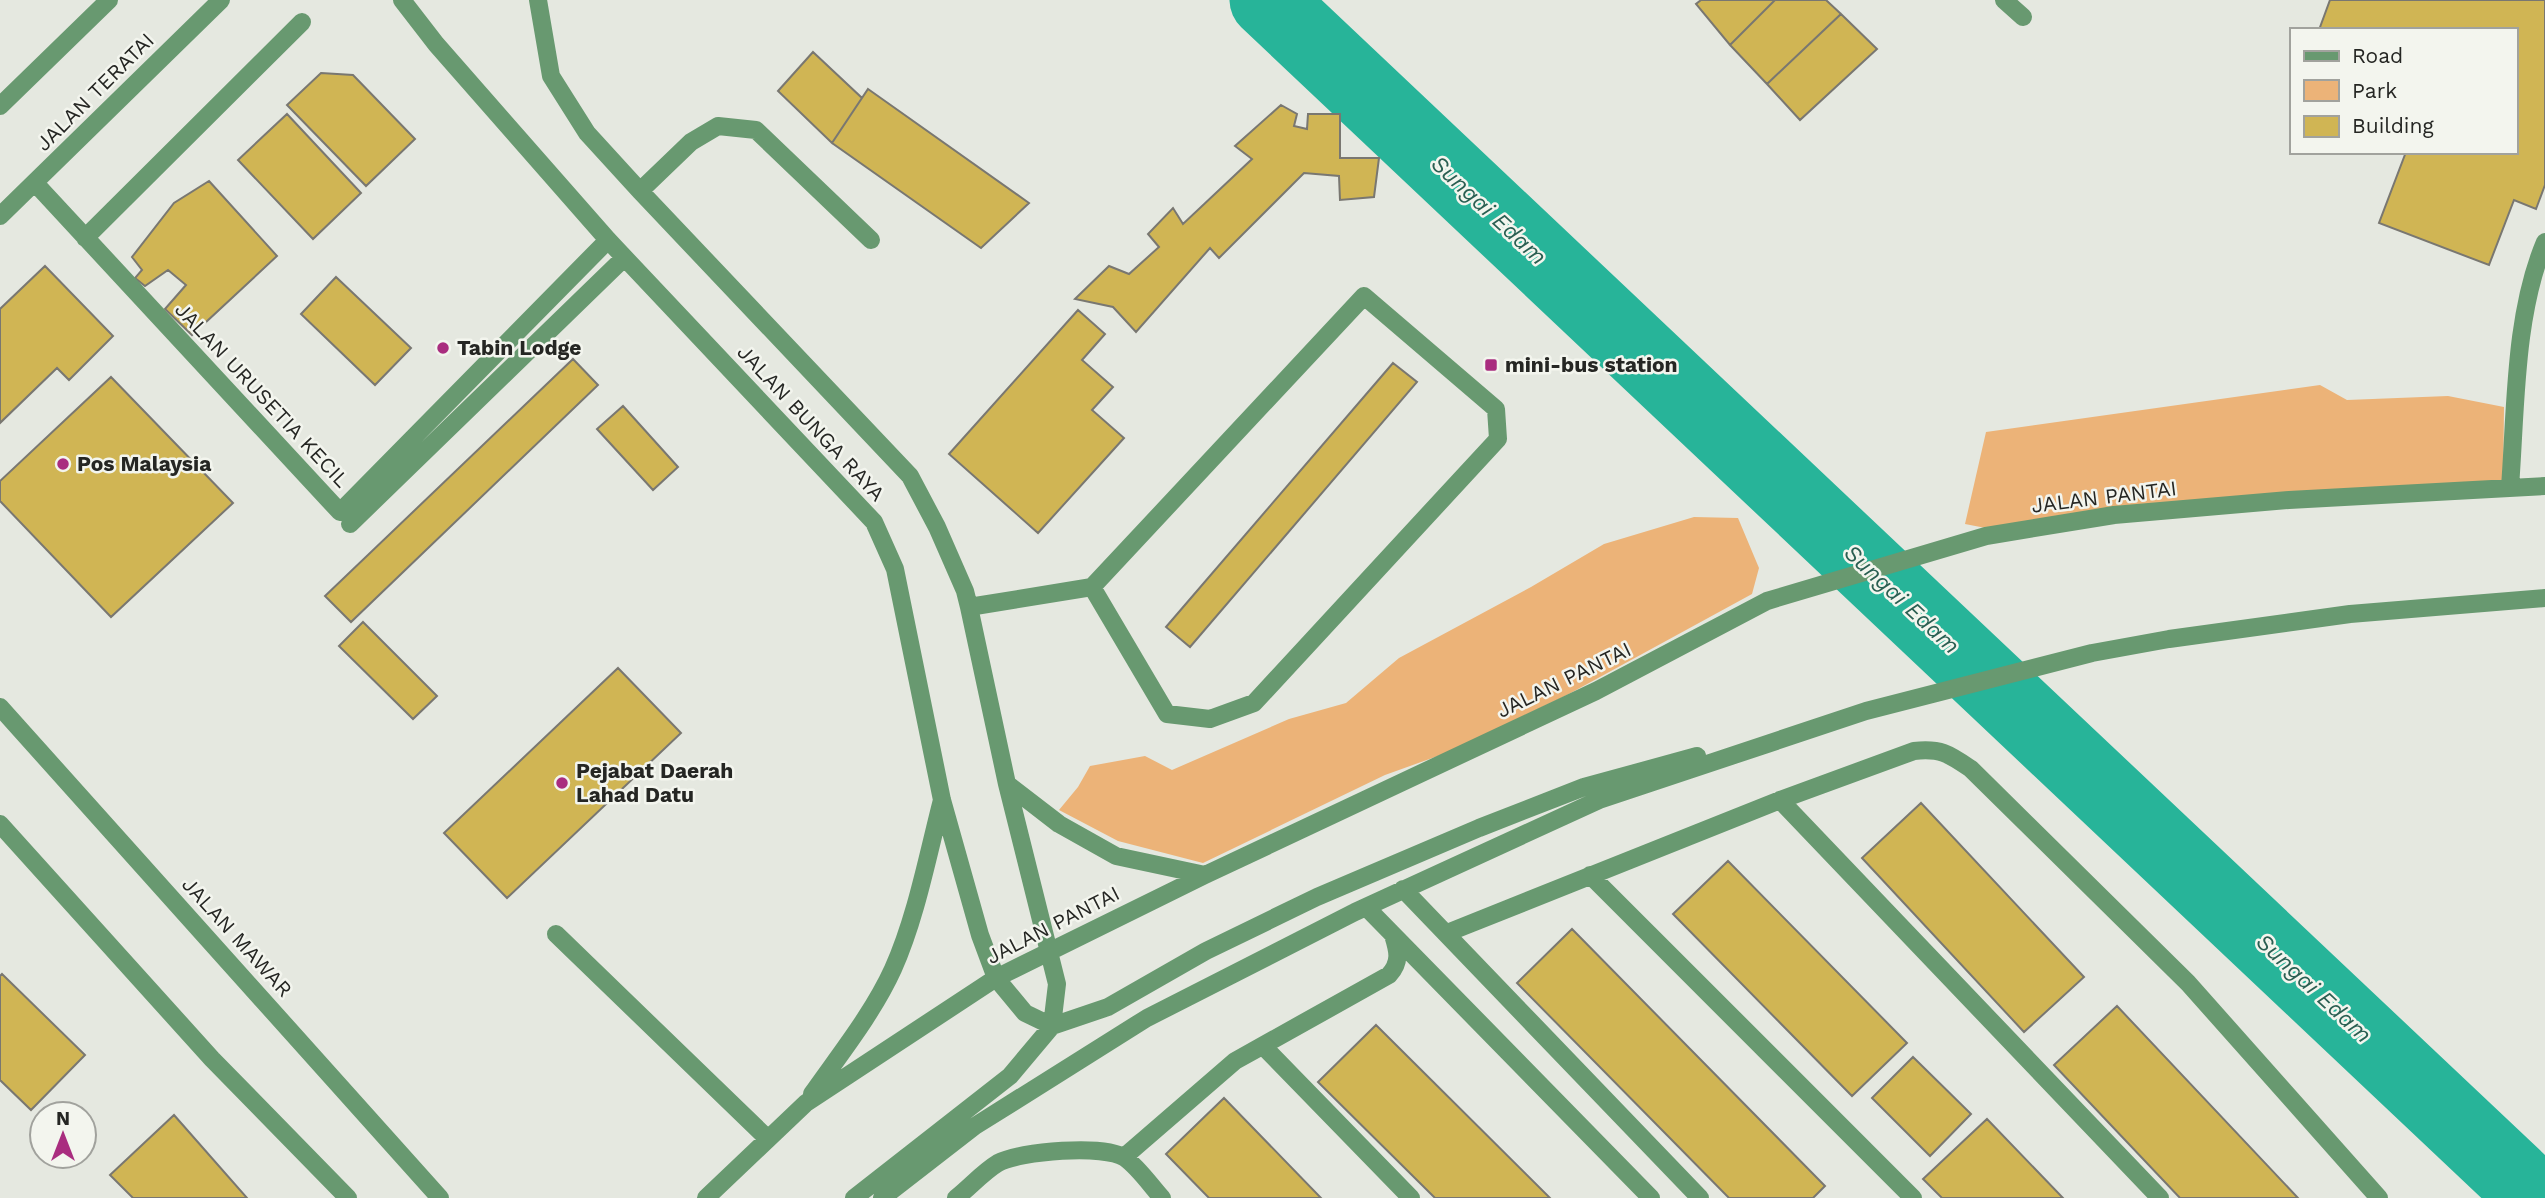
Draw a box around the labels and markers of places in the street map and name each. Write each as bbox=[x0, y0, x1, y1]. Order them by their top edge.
place label: Tabin Lodge bbox=[457, 335, 582, 360]
marker: Tabin Lodge bbox=[435, 340, 451, 356]
place label: mini-bus station bbox=[1505, 352, 1678, 377]
marker: mini-bus station bbox=[1483, 357, 1499, 373]
place label: Pos Malaysia bbox=[77, 451, 212, 476]
marker: Pos Malaysia bbox=[55, 456, 71, 472]
place label: Pejabat Daerah Lahad Datu bbox=[576, 758, 733, 807]
marker: Pejabat Daerah Lahad Datu bbox=[554, 775, 570, 791]

